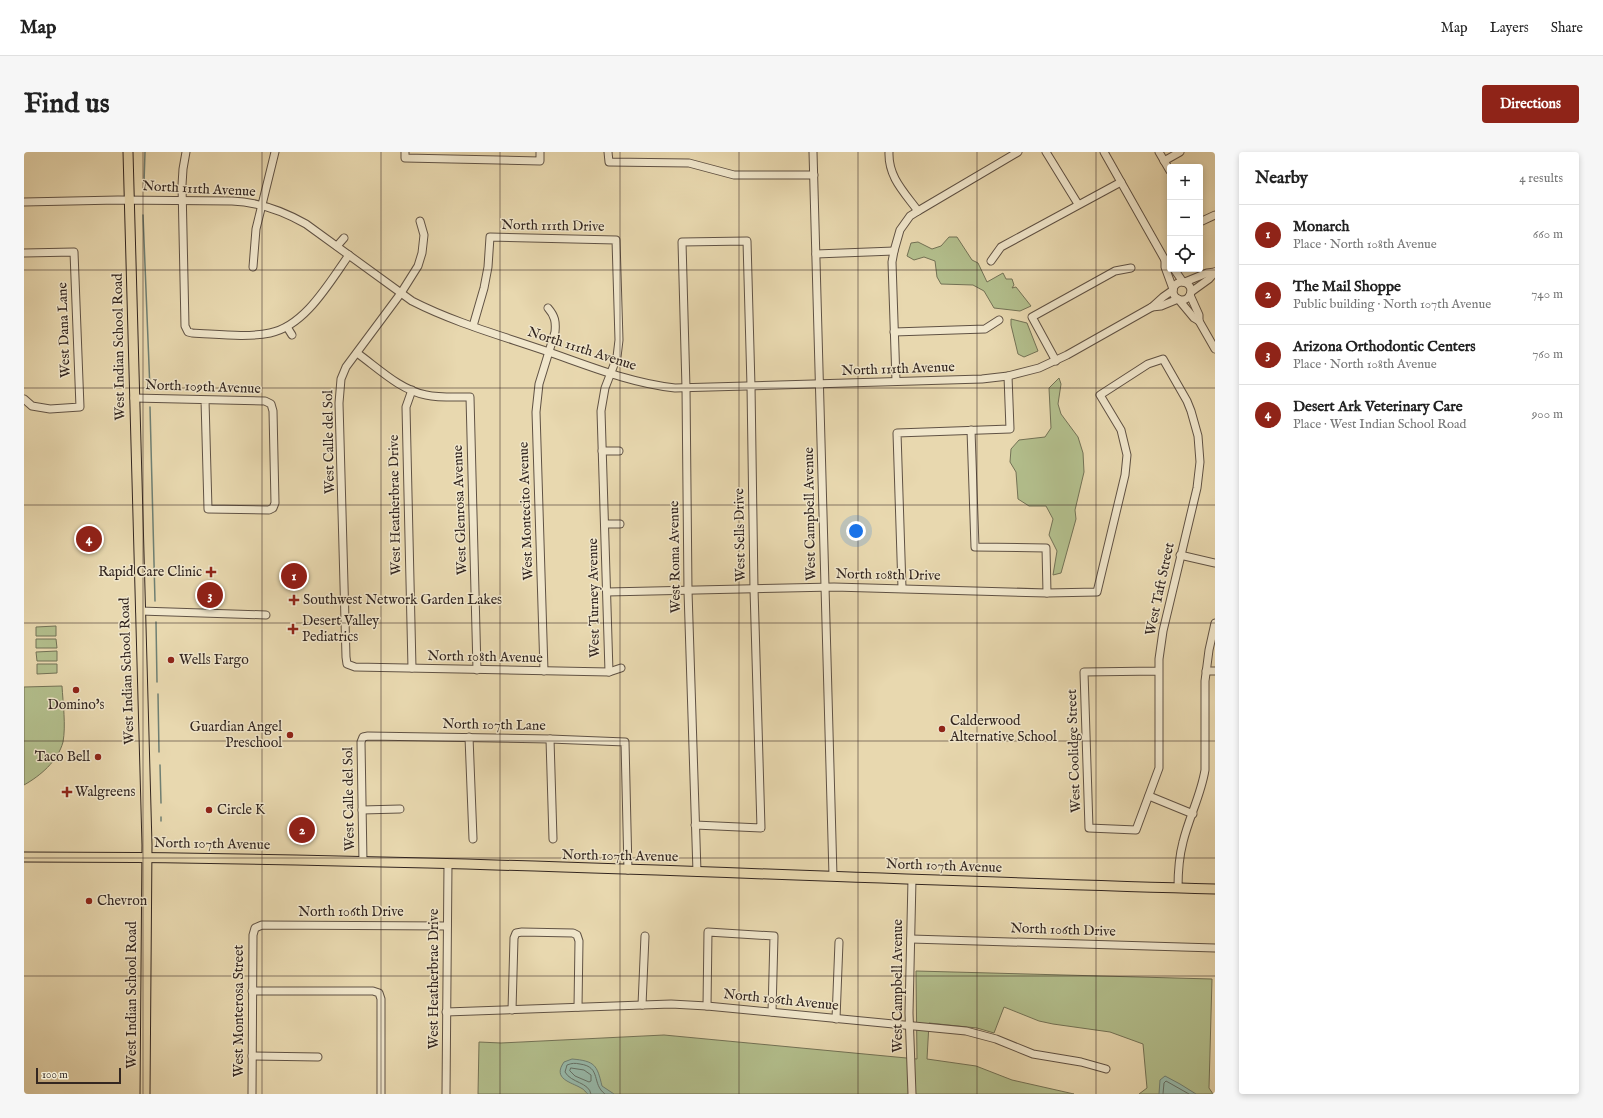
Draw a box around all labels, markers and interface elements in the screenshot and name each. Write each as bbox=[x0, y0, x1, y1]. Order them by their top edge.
text: Map bbox=[20, 16, 56, 40]
text: Map bbox=[1441, 19, 1468, 37]
text: Layers bbox=[1490, 19, 1529, 37]
text: Share bbox=[1551, 19, 1583, 37]
button: Directions bbox=[1482, 85, 1579, 123]
text: Find us bbox=[24, 87, 110, 122]
map controls bbox=[1167, 164, 1203, 272]
button: + bbox=[1167, 164, 1203, 200]
text: Nearby bbox=[1255, 168, 1308, 189]
text: 4 results bbox=[1519, 170, 1563, 187]
street label: North 111th Avenue bbox=[142, 177, 257, 201]
button: − bbox=[1167, 200, 1203, 236]
street label: North 111th Drive bbox=[501, 216, 605, 236]
text: Monarch bbox=[1293, 217, 1349, 236]
text: 1 bbox=[1266, 226, 1270, 243]
text: 660 m bbox=[1533, 226, 1563, 243]
button: locate bbox=[1167, 236, 1203, 272]
text: Place · North 108th Avenue bbox=[1293, 236, 1437, 253]
street label: West Indian School Road bbox=[109, 273, 129, 421]
text: The Mail Shoppe bbox=[1293, 277, 1401, 296]
street label: West Dana Lane bbox=[53, 281, 75, 378]
text: 2 bbox=[1265, 286, 1271, 303]
text: 740 m bbox=[1531, 286, 1563, 303]
text: Public building · North 107th Avenue bbox=[1293, 296, 1491, 313]
street label: North 111th Avenue bbox=[525, 323, 639, 375]
text: Arizona Orthodontic Centers bbox=[1293, 337, 1476, 356]
text: 3 bbox=[1266, 346, 1270, 363]
text: 760 m bbox=[1532, 346, 1563, 363]
text: Place · North 108th Avenue bbox=[1293, 356, 1437, 373]
street label: North 111th Avenue bbox=[841, 358, 956, 380]
street label: North 109th Avenue bbox=[145, 376, 262, 398]
street label: West Calle del Sol bbox=[319, 390, 339, 494]
text: Desert Ark Veterinary Care bbox=[1293, 397, 1463, 416]
text: 4 bbox=[1265, 406, 1271, 423]
text: 900 m bbox=[1532, 406, 1563, 423]
text: Place · West Indian School Road bbox=[1293, 416, 1467, 433]
street label: West Heatherbrae Drive bbox=[385, 434, 405, 575]
street label: West Montecito Avenue bbox=[515, 441, 537, 581]
street label: West Glenrosa Avenue bbox=[449, 444, 471, 575]
street label: West Campbell Avenue bbox=[800, 446, 820, 581]
street label: West Sells Drive bbox=[730, 487, 750, 582]
street label: West Roma Avenue bbox=[665, 500, 685, 613]
your location bbox=[846, 521, 866, 541]
pin: 4 bbox=[76, 524, 102, 554]
street label: West Turney Avenue bbox=[584, 537, 604, 658]
street label: West Taft Street bbox=[1141, 541, 1179, 637]
pin: 1 bbox=[281, 561, 307, 591]
place label: Rapid Care Clinic bbox=[98, 563, 202, 581]
street label: North 108th Drive bbox=[835, 565, 941, 585]
marker: Rapid Care Clinic bbox=[205, 566, 217, 578]
pin: 3 bbox=[197, 580, 223, 610]
place label: Southwest Network Garden Lakes bbox=[303, 591, 502, 609]
marker: Southwest Network Garden Lakes bbox=[288, 594, 300, 606]
street label: West Indian School Road bbox=[115, 597, 139, 745]
place label: Desert Valley Pediatrics bbox=[302, 612, 379, 646]
marker: Desert Valley Pediatrics bbox=[287, 623, 299, 635]
street label: North 108th Avenue bbox=[427, 647, 543, 667]
place label: Wells Fargo bbox=[179, 651, 249, 669]
marker: Wells Fargo bbox=[166, 655, 176, 665]
marker: Domino's bbox=[71, 685, 81, 695]
street label: West Coolidge Street bbox=[1063, 689, 1085, 813]
place label: Domino's bbox=[47, 696, 105, 714]
place label: Calderwood Alternative School bbox=[949, 712, 1057, 746]
street label: North 107th Lane bbox=[442, 715, 546, 735]
place label: Guardian Angel Preschool bbox=[190, 718, 282, 752]
marker: Calderwood Alternative School bbox=[937, 724, 947, 734]
marker: Guardian Angel Preschool bbox=[285, 730, 295, 740]
street label: West Calle del Sol bbox=[339, 747, 359, 851]
place label: Taco Bell bbox=[35, 748, 90, 766]
marker: Taco Bell bbox=[93, 752, 103, 762]
place label: Walgreens bbox=[75, 783, 135, 801]
marker: Walgreens bbox=[62, 787, 72, 797]
place label: Circle K bbox=[217, 801, 266, 819]
marker: Circle K bbox=[204, 805, 214, 815]
pin: 2 bbox=[289, 815, 315, 845]
street label: North 107th Avenue bbox=[154, 834, 271, 854]
street label: North 107th Avenue bbox=[562, 846, 679, 866]
street label: North 107th Avenue bbox=[886, 855, 1003, 877]
place label: Chevron bbox=[97, 892, 148, 910]
marker: Chevron bbox=[84, 896, 94, 906]
street label: North 106th Drive bbox=[298, 903, 404, 921]
street label: West Heatherbrae Drive bbox=[425, 908, 443, 1049]
street label: West Campbell Avenue bbox=[889, 919, 907, 1053]
street label: North 106th Drive bbox=[1010, 919, 1117, 941]
street label: West Indian School Road bbox=[123, 921, 141, 1069]
street label: West Monterosa Street bbox=[230, 945, 248, 1077]
street label: North 106th Avenue bbox=[723, 985, 840, 1015]
scale bar bbox=[36, 1066, 121, 1085]
text: 100 m bbox=[42, 1068, 68, 1082]

